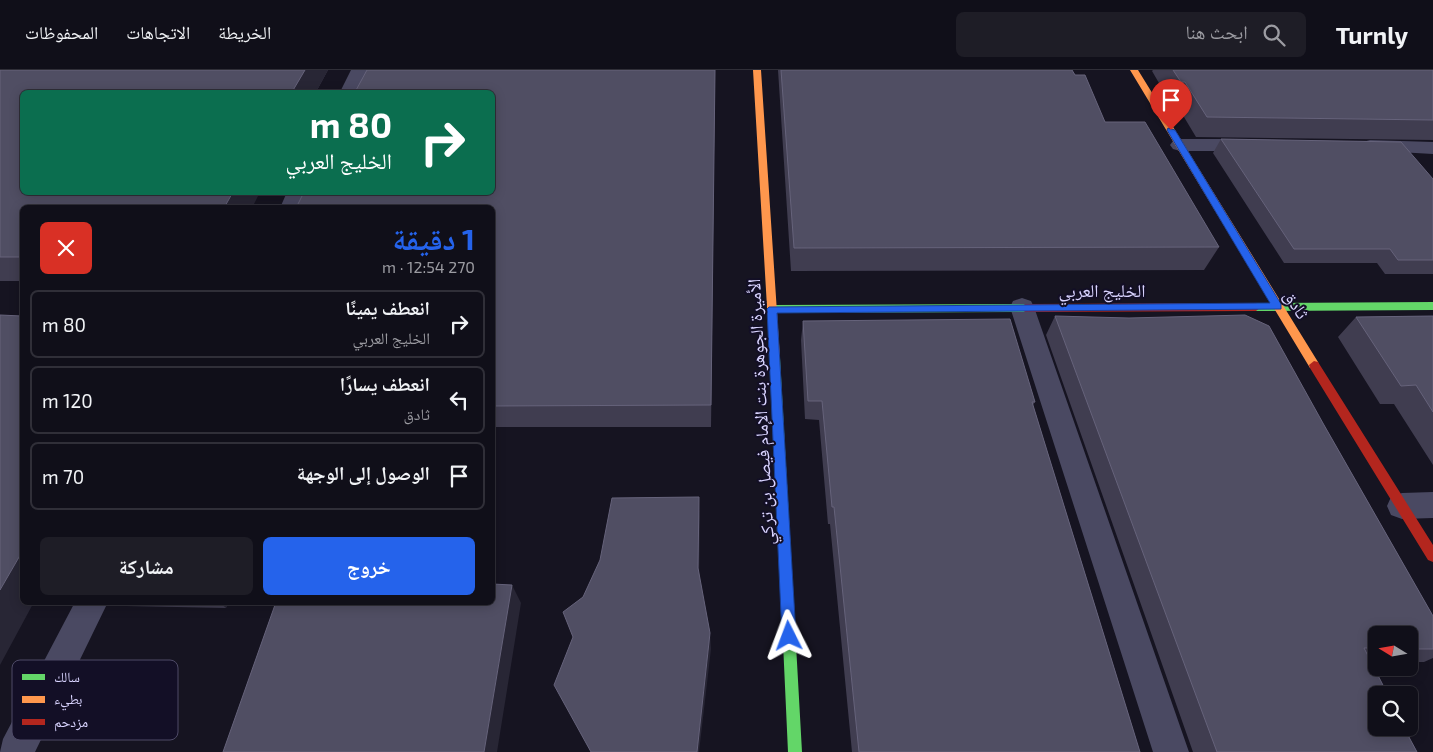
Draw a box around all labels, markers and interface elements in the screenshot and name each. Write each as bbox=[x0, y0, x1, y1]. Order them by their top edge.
search box bbox=[956, 12, 1306, 57]
text: ابحث هنا bbox=[1186, 20, 1248, 43]
text: Turnly bbox=[1336, 20, 1408, 49]
text: المحفوظات bbox=[25, 21, 98, 43]
text: الاتجاهات bbox=[126, 21, 190, 43]
text: الخريطة bbox=[218, 21, 271, 43]
icon: search bbox=[1260, 21, 1288, 49]
pin bbox=[1150, 79, 1192, 130]
icon: arrive bbox=[1157, 86, 1185, 114]
text: 80 m bbox=[310, 103, 392, 145]
icon: right bbox=[410, 110, 475, 175]
text: الخليج العربي bbox=[286, 147, 392, 173]
text: 1 دقيقة bbox=[393, 220, 475, 256]
button: close bbox=[40, 222, 92, 274]
text: 270 m · 12:54 bbox=[382, 257, 475, 276]
street label: الأميرة الجوهرة بنت الإمام فيصل بن تركي bbox=[742, 278, 783, 546]
street label: الخليج العربي bbox=[1058, 279, 1146, 306]
street label: ثادق bbox=[1279, 286, 1314, 323]
text: انعطف يمينًا bbox=[345, 296, 430, 319]
icon: right bbox=[445, 310, 473, 338]
text: 80 m bbox=[42, 313, 86, 336]
text: الخليج العربي bbox=[353, 328, 430, 347]
text: انعطف يسارًا bbox=[340, 372, 430, 395]
icon: left bbox=[445, 386, 473, 414]
text: 120 m bbox=[42, 389, 93, 412]
text: ثادق bbox=[403, 404, 430, 423]
text: الوصول إلى الوجهة bbox=[297, 461, 430, 484]
icon: arrive bbox=[445, 462, 473, 490]
text: 70 m bbox=[42, 465, 84, 488]
button: مشاركة bbox=[40, 537, 253, 595]
button: خروج bbox=[263, 537, 475, 595]
position arrow bbox=[762, 609, 814, 661]
north arrow bbox=[1368, 626, 1418, 676]
map controls bbox=[1368, 626, 1418, 736]
legend bbox=[12, 660, 178, 740]
text: سالك bbox=[54, 668, 80, 685]
button: search bbox=[1368, 686, 1418, 736]
text: بطيء bbox=[54, 690, 83, 711]
text: مزدحم bbox=[54, 713, 88, 732]

